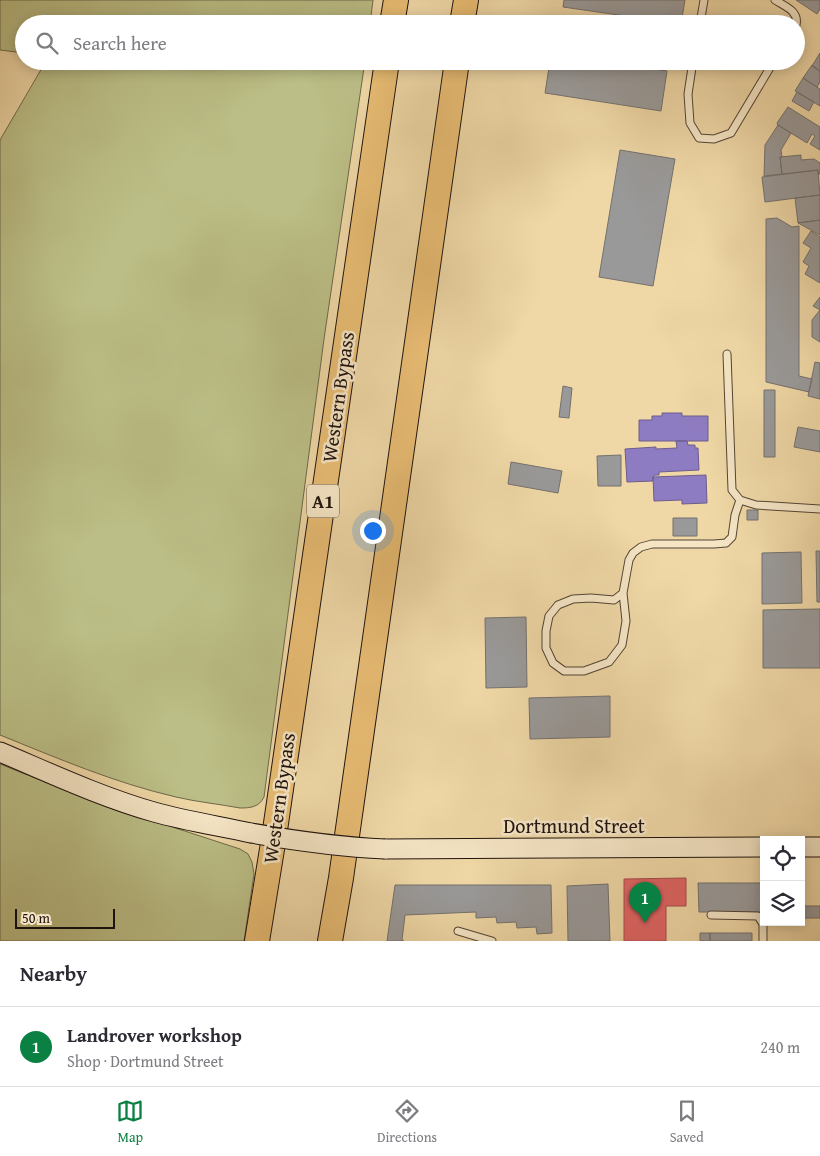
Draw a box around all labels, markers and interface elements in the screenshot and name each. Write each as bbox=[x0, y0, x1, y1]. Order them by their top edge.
search box bbox=[15, 15, 805, 70]
icon: search bbox=[33, 29, 61, 57]
text: Search here bbox=[73, 29, 167, 57]
street label: Western Bypass bbox=[314, 330, 361, 464]
road number: A1 bbox=[307, 484, 339, 518]
your location bbox=[360, 518, 386, 544]
street label: Western Bypass bbox=[255, 731, 302, 865]
street label: Dortmund Street bbox=[503, 811, 645, 840]
map controls bbox=[760, 836, 805, 926]
button: locate bbox=[760, 836, 805, 881]
button: layers bbox=[760, 881, 805, 926]
pin: 1 bbox=[629, 882, 661, 923]
scale bar bbox=[15, 906, 115, 929]
text: 50 m bbox=[22, 908, 50, 928]
text: Nearby bbox=[20, 958, 87, 989]
text: Landrover workshop bbox=[67, 1021, 242, 1049]
text: 1 bbox=[32, 1035, 40, 1059]
text: 240 m bbox=[760, 1035, 800, 1059]
text: Shop · Dortmund Street bbox=[67, 1049, 224, 1073]
tab: Map bbox=[116, 1097, 144, 1147]
tab: Directions bbox=[377, 1097, 437, 1147]
tab: Saved bbox=[670, 1097, 704, 1147]

